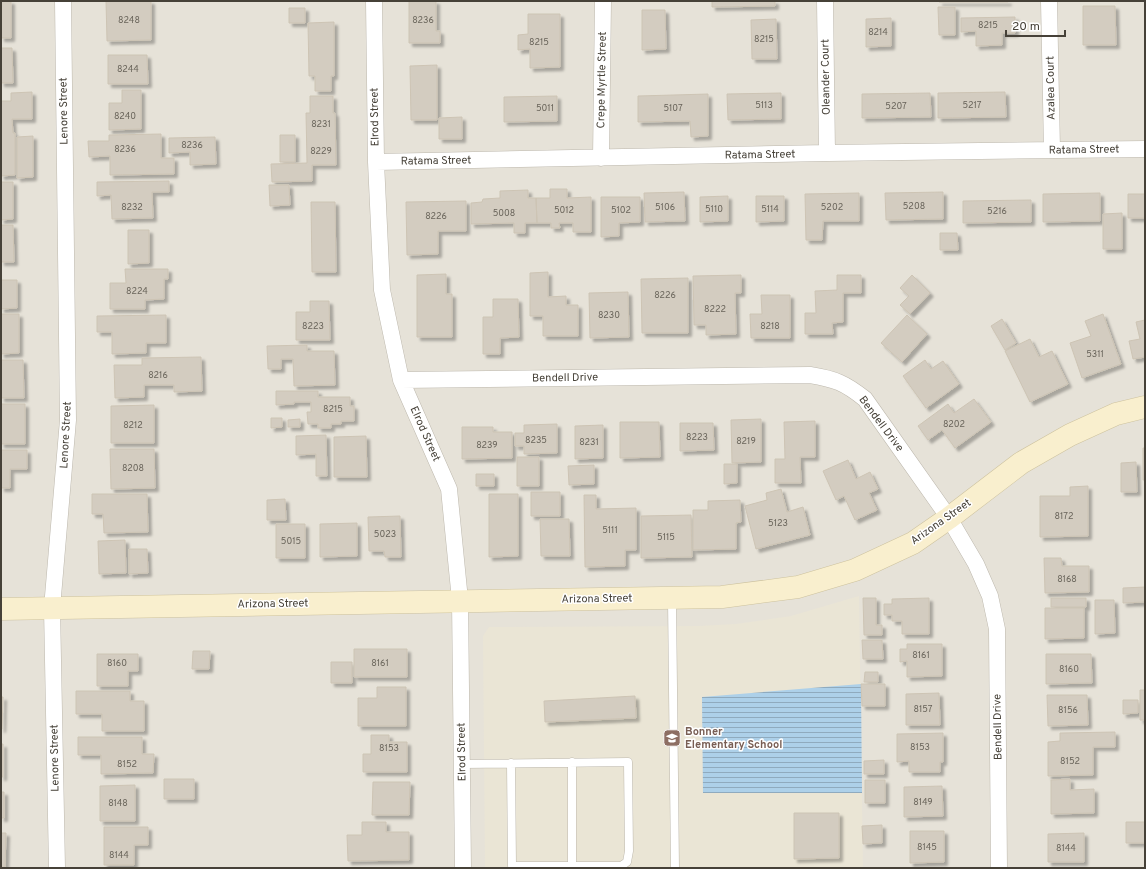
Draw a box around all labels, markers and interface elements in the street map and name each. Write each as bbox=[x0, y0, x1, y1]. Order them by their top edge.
scale bar bbox=[1006, 12, 1065, 38]
house number: 8248 bbox=[118, 15, 140, 26]
house number: 8236 bbox=[412, 15, 434, 26]
text: 20 m bbox=[1012, 19, 1040, 35]
house number: 8215 bbox=[978, 20, 998, 31]
house number: 8214 bbox=[868, 27, 888, 38]
street label: Crepe Myrtle Street bbox=[594, 31, 610, 129]
house number: 8215 bbox=[754, 34, 774, 45]
house number: 8215 bbox=[529, 37, 549, 48]
street label: Oleander Court bbox=[818, 39, 834, 115]
street label: Azalea Court bbox=[1043, 56, 1059, 120]
house number: 8244 bbox=[117, 64, 139, 75]
street label: Lenore Street bbox=[56, 77, 72, 145]
street label: Elrod Street bbox=[367, 87, 383, 147]
house number: 5113 bbox=[755, 100, 773, 111]
house number: 5217 bbox=[962, 100, 982, 111]
house number: 5207 bbox=[885, 101, 907, 112]
house number: 5011 bbox=[536, 103, 554, 114]
house number: 5107 bbox=[663, 103, 683, 114]
house number: 8240 bbox=[114, 111, 136, 122]
house number: 8231 bbox=[311, 119, 331, 130]
house number: 8236 bbox=[181, 140, 203, 151]
street label: Ratama Street bbox=[1048, 142, 1120, 158]
house number: 8236 bbox=[114, 144, 136, 155]
house number: 8229 bbox=[310, 146, 332, 157]
street label: Ratama Street bbox=[724, 147, 796, 163]
street label: Ratama Street bbox=[400, 153, 472, 169]
house number: 5208 bbox=[903, 201, 925, 212]
house number: 8232 bbox=[121, 202, 143, 213]
house number: 5106 bbox=[655, 202, 675, 213]
house number: 5202 bbox=[821, 202, 843, 213]
house number: 5110 bbox=[705, 204, 723, 215]
house number: 5114 bbox=[761, 204, 779, 215]
house number: 5012 bbox=[554, 205, 574, 216]
house number: 5102 bbox=[611, 205, 631, 216]
house number: 5216 bbox=[987, 206, 1007, 217]
house number: 5008 bbox=[493, 208, 515, 219]
house number: 8226 bbox=[425, 211, 447, 222]
house number: 8224 bbox=[126, 286, 148, 297]
house number: 8226 bbox=[654, 290, 676, 301]
house number: 8222 bbox=[704, 304, 726, 315]
house number: 8230 bbox=[598, 310, 620, 321]
house number: 8223 bbox=[302, 321, 324, 332]
house number: 8218 bbox=[760, 321, 780, 332]
house number: 5311 bbox=[1086, 349, 1104, 360]
house number: 8216 bbox=[148, 370, 168, 381]
street label: Bendell Drive bbox=[532, 370, 598, 386]
street label: Bendell Drive bbox=[855, 393, 907, 455]
street label: Lenore Street bbox=[57, 401, 75, 469]
house number: 8215 bbox=[323, 404, 343, 415]
street label: Elrod Street bbox=[407, 404, 443, 464]
house number: 8202 bbox=[943, 419, 965, 430]
house number: 8212 bbox=[123, 420, 143, 431]
house number: 8223 bbox=[686, 432, 708, 443]
house number: 8235 bbox=[525, 435, 547, 446]
house number: 8219 bbox=[736, 436, 756, 447]
house number: 8231 bbox=[579, 437, 599, 448]
house number: 8239 bbox=[476, 440, 498, 451]
house number: 8208 bbox=[122, 463, 144, 474]
street label: Arizona Street bbox=[908, 496, 974, 548]
house number: 8172 bbox=[1055, 511, 1073, 522]
house number: 5123 bbox=[768, 518, 788, 529]
house number: 5111 bbox=[602, 525, 618, 536]
house number: 5023 bbox=[374, 529, 396, 540]
house number: 5115 bbox=[657, 532, 675, 543]
house number: 5015 bbox=[281, 536, 301, 547]
house number: 8168 bbox=[1057, 574, 1077, 585]
street label: Arizona Street bbox=[561, 591, 633, 607]
street label: Arizona Street bbox=[237, 596, 309, 612]
house number: 8161 bbox=[912, 650, 930, 661]
house number: 8160 bbox=[107, 658, 127, 669]
house number: 8161 bbox=[371, 658, 389, 669]
house number: 8160 bbox=[1059, 664, 1079, 675]
street label: Bendell Drive bbox=[990, 694, 1006, 760]
house number: 8157 bbox=[913, 704, 933, 715]
house number: 8156 bbox=[1058, 705, 1078, 716]
street label: Elrod Street bbox=[454, 722, 470, 782]
street label: Lenore Street bbox=[47, 724, 63, 792]
place label: Bonner Elementary School bbox=[685, 725, 782, 752]
school or university icon: Bonner Elementary School bbox=[662, 728, 682, 748]
house number: 8153 bbox=[910, 742, 930, 753]
house number: 8153 bbox=[379, 743, 399, 754]
house number: 8152 bbox=[1060, 756, 1080, 767]
house number: 8152 bbox=[117, 759, 137, 770]
house number: 8149 bbox=[913, 797, 933, 808]
house number: 8148 bbox=[108, 798, 128, 809]
house number: 8145 bbox=[917, 842, 937, 853]
house number: 8144 bbox=[1056, 843, 1076, 854]
house number: 8144 bbox=[109, 850, 129, 861]

